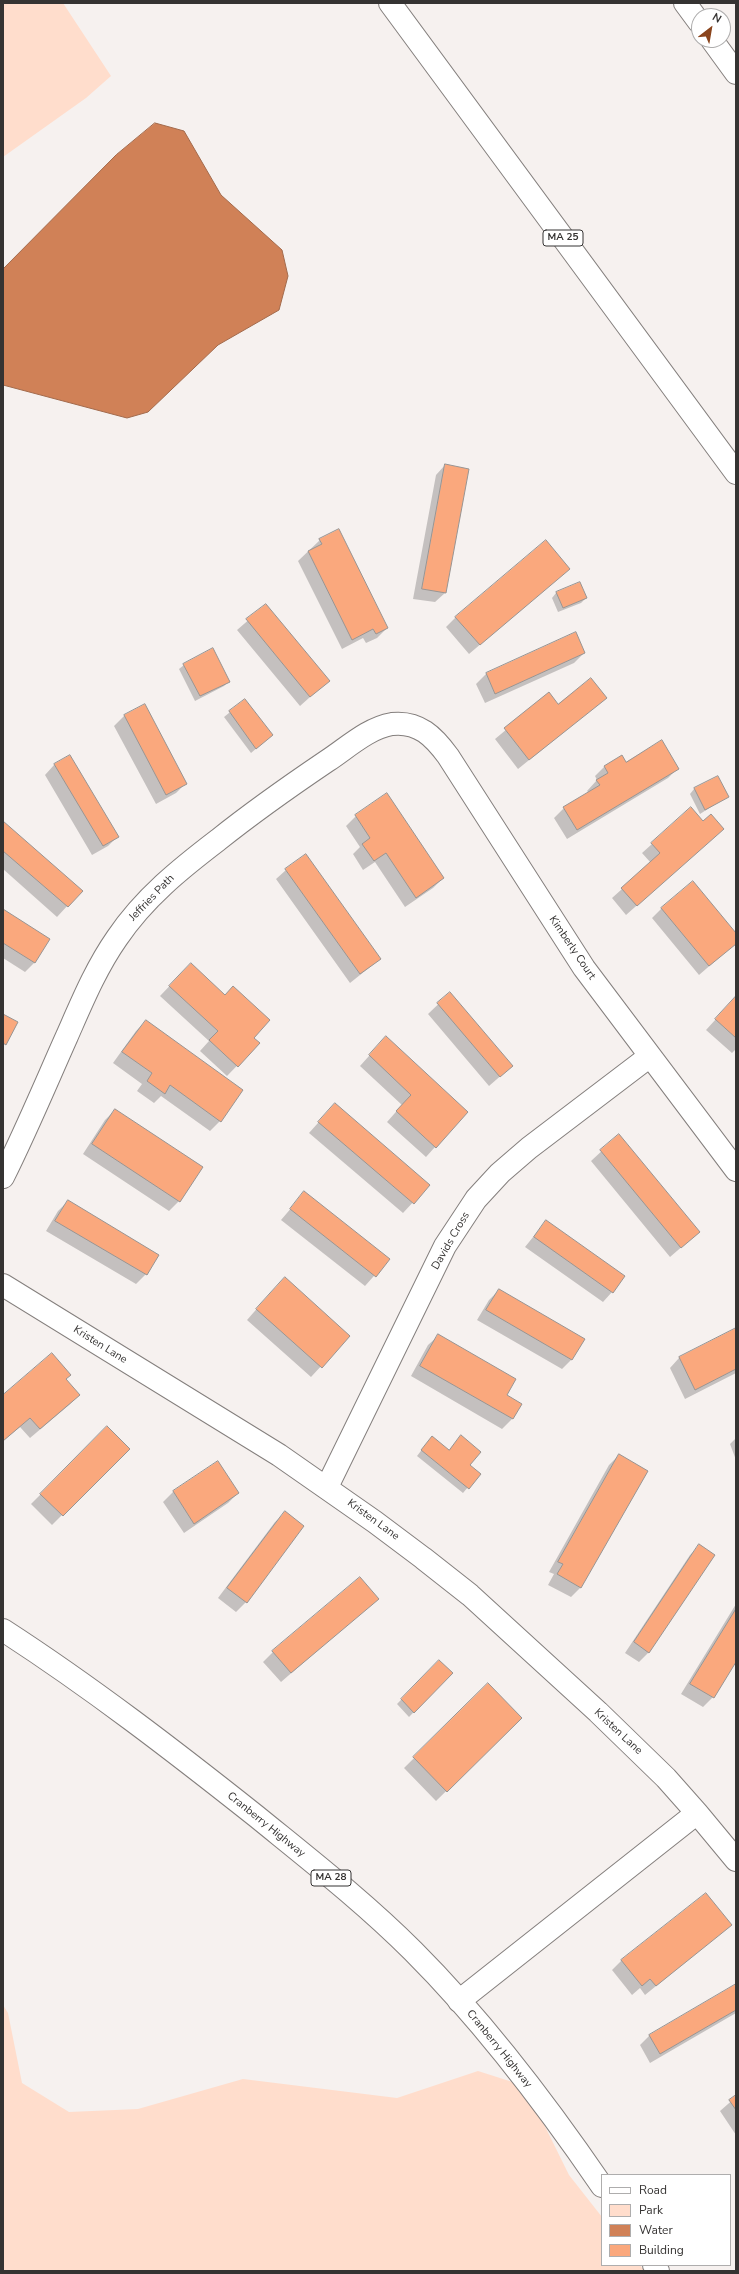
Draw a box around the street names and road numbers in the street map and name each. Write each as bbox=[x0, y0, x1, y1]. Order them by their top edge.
road number: MA 25 bbox=[543, 230, 583, 246]
street label: Jeffries Path bbox=[127, 872, 177, 924]
street label: Kimberly Court bbox=[546, 914, 598, 982]
street label: Davids Cross bbox=[429, 1210, 473, 1272]
street label: Kristen Lane bbox=[71, 1323, 129, 1367]
street label: Kristen Lane bbox=[344, 1497, 402, 1543]
street label: Kristen Lane bbox=[591, 1706, 645, 1758]
street label: Cranberry Highway bbox=[224, 1790, 308, 1860]
road number: MA 28 bbox=[311, 1870, 351, 1886]
street label: Cranberry Highway bbox=[464, 2007, 534, 2091]

